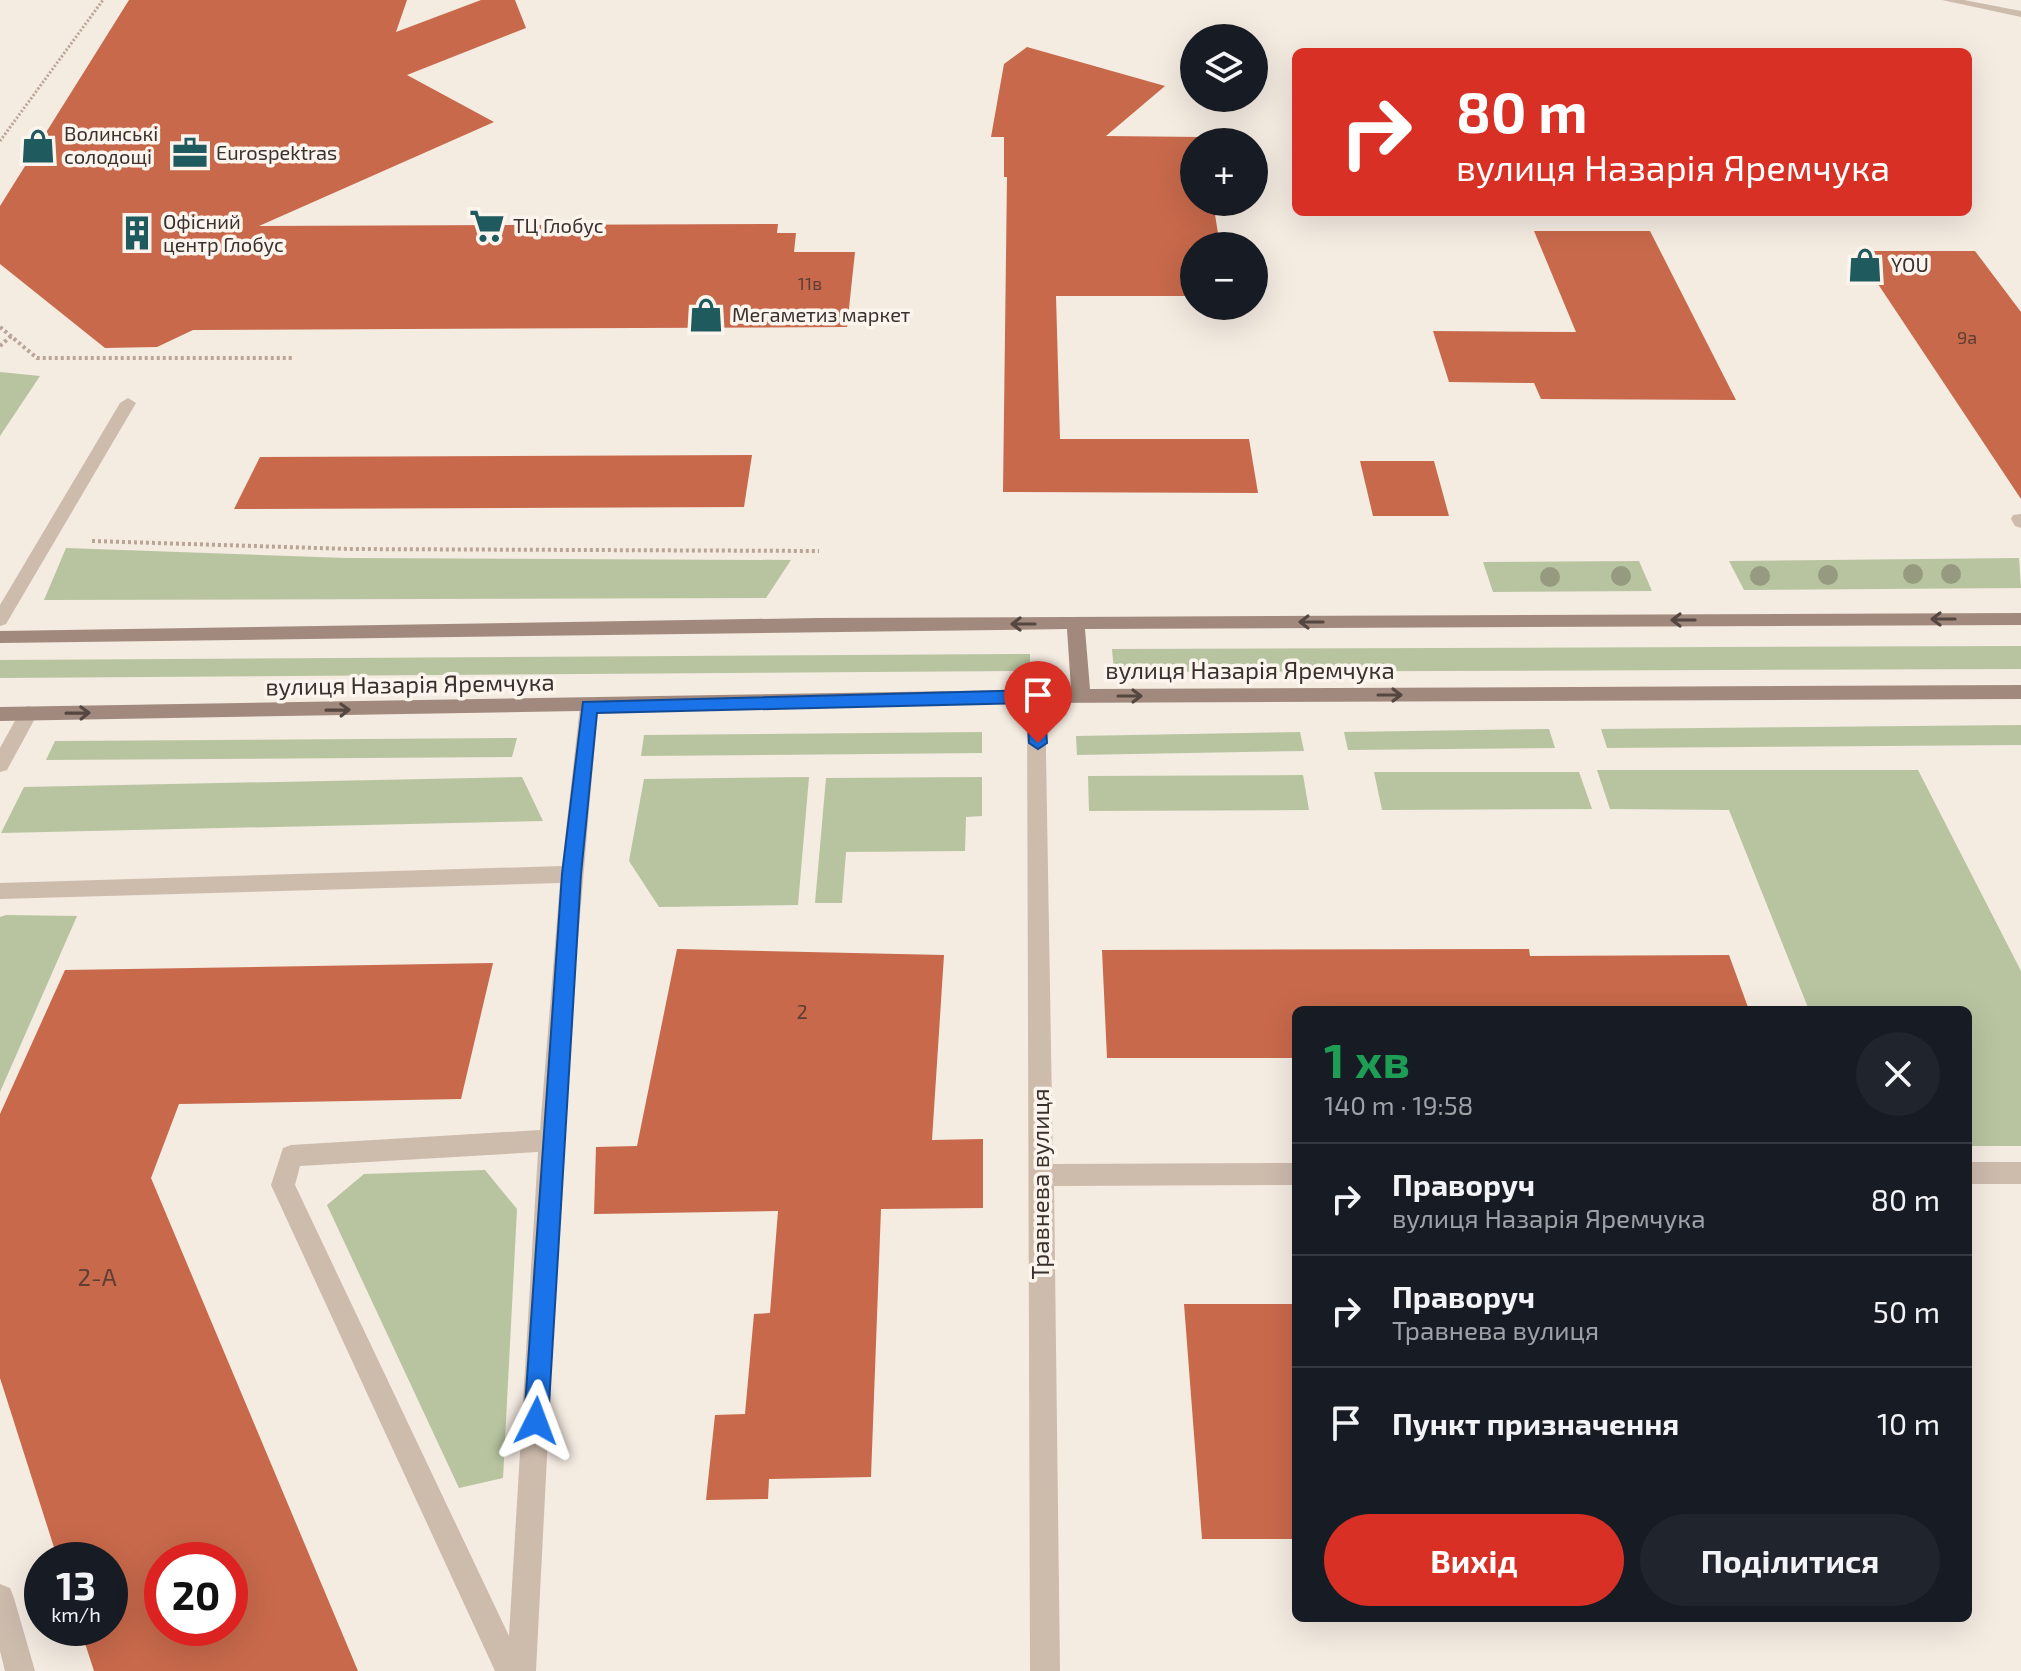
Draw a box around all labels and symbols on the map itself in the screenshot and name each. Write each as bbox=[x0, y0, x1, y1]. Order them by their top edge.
place label: Волинські солодощі bbox=[64, 121, 158, 168]
shop icon: Волинські солодощі bbox=[19, 127, 57, 165]
office icon: Eurospektras bbox=[171, 134, 209, 172]
place label: Eurospektras bbox=[216, 140, 337, 164]
supermarket icon: ТЦ Глобус bbox=[468, 207, 506, 245]
place label: Офісний центр Глобус bbox=[163, 209, 284, 257]
place label: ТЦ Глобус bbox=[513, 213, 604, 238]
building icon: Офісний центр Глобус bbox=[118, 214, 156, 252]
shop icon: YOU bbox=[1846, 246, 1884, 284]
place label: YOU bbox=[1891, 252, 1929, 276]
house number: 11в bbox=[798, 272, 822, 294]
shop icon: Мегаметиз маркет bbox=[687, 296, 725, 334]
place label: Мегаметиз маркет bbox=[732, 302, 911, 326]
house number: 9а bbox=[1957, 326, 1977, 348]
one-way arrow bbox=[1930, 611, 1957, 627]
one-way arrow bbox=[1670, 612, 1697, 628]
one-way arrow bbox=[1298, 614, 1325, 630]
one-way arrow bbox=[1010, 616, 1037, 632]
street label: вулиця Назарія Яремчука bbox=[1105, 655, 1395, 685]
pin bbox=[1004, 661, 1072, 743]
street label: вулиця Назарія Яремчука bbox=[265, 666, 555, 702]
one-way arrow bbox=[1376, 687, 1403, 703]
one-way arrow bbox=[1116, 688, 1143, 704]
one-way arrow bbox=[324, 702, 351, 717]
one-way arrow bbox=[64, 705, 91, 721]
house number: 2 bbox=[796, 999, 808, 1023]
street label: Травнева вулиця bbox=[1025, 1088, 1055, 1280]
house number: 2-А bbox=[77, 1262, 117, 1291]
position arrow bbox=[494, 1379, 578, 1463]
speed limit sign: 20 bbox=[144, 1542, 248, 1646]

